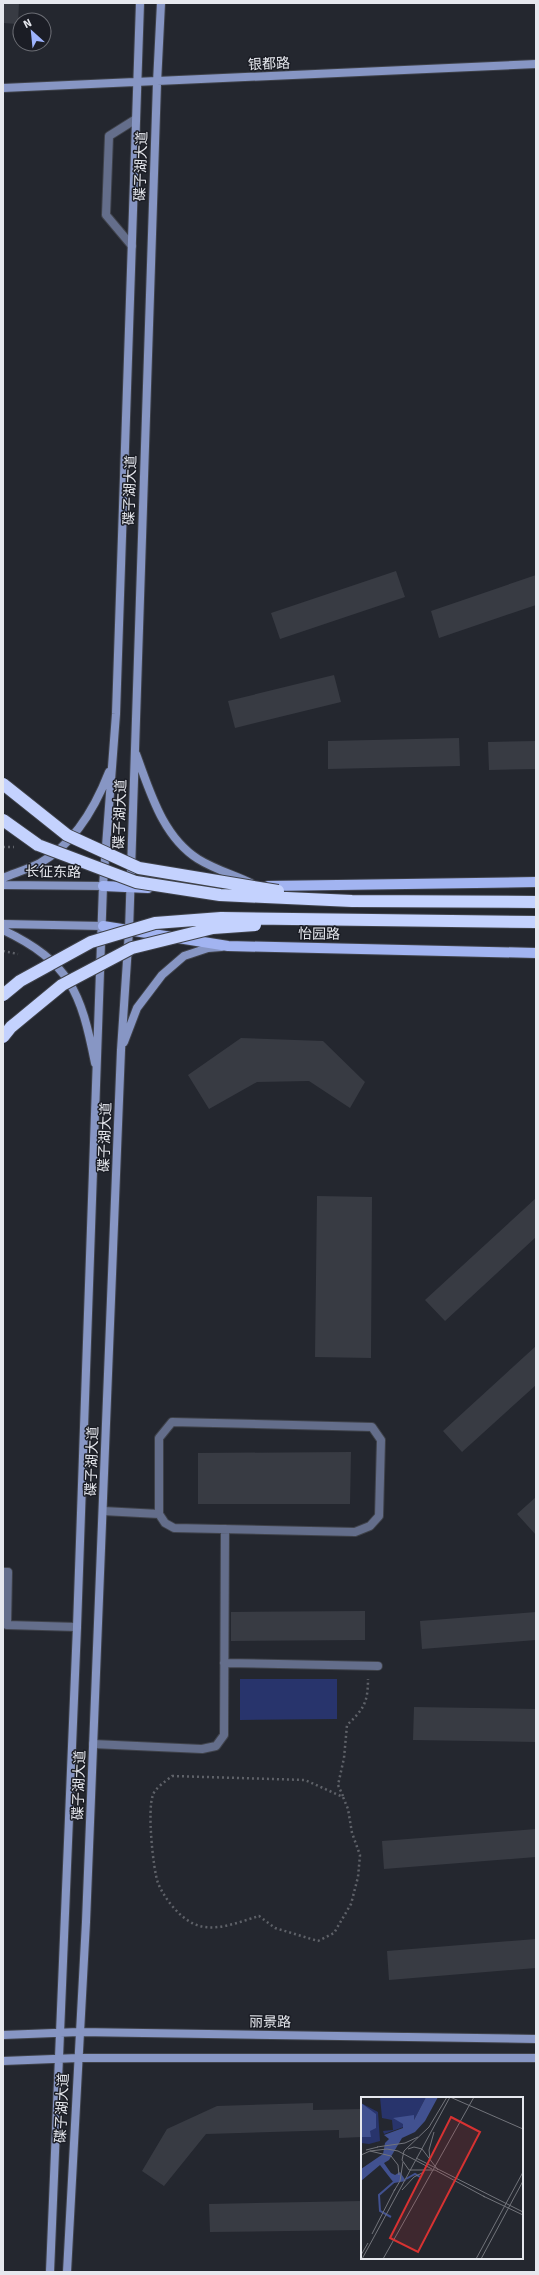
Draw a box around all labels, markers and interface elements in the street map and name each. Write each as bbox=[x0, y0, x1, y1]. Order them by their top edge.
north arrow bbox=[12, 12, 52, 52]
text: N bbox=[21, 16, 34, 31]
street label: 银都路 bbox=[248, 54, 290, 74]
street label: 碟子湖大道 bbox=[131, 131, 151, 201]
street label: 碟子湖大道 bbox=[120, 455, 140, 525]
street label: 碟子湖大道 bbox=[110, 779, 130, 849]
street label: 长征东路 bbox=[25, 863, 81, 881]
street label: 怡园路 bbox=[298, 925, 340, 943]
street label: 碟子湖大道 bbox=[95, 1102, 115, 1172]
street label: 碟子湖大道 bbox=[82, 1426, 102, 1496]
street label: 碟子湖大道 bbox=[69, 1750, 89, 1820]
street label: 丽景路 bbox=[249, 2013, 291, 2031]
street label: 碟子湖大道 bbox=[52, 2073, 72, 2143]
inset map bbox=[361, 2097, 523, 2259]

